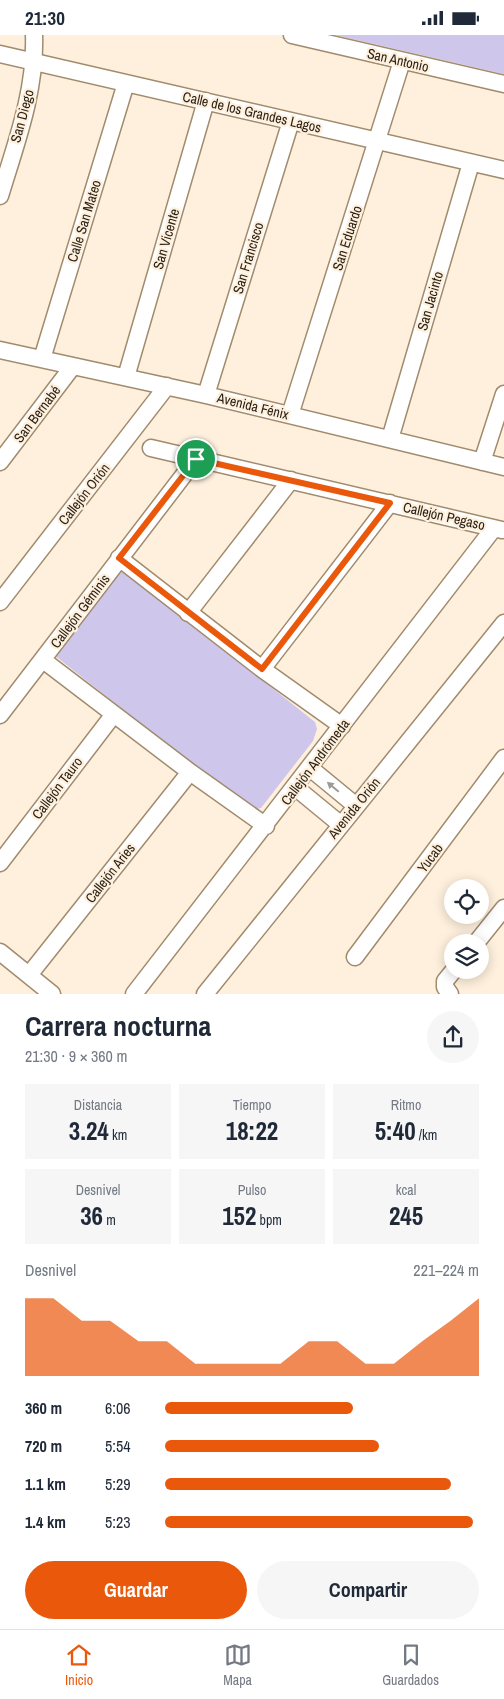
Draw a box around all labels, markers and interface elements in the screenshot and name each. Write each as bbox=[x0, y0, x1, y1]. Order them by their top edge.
text: 21:30 bbox=[25, 5, 65, 31]
street label: San Antonio bbox=[365, 44, 431, 76]
street label: San Diego bbox=[6, 87, 38, 145]
street label: Calle de los Grandes Lagos bbox=[181, 87, 323, 137]
street label: Calle San Mateo bbox=[63, 178, 105, 264]
street label: San Eduardo bbox=[328, 203, 366, 273]
street label: San Vicente bbox=[149, 207, 183, 271]
street label: San Francisco bbox=[229, 220, 267, 296]
street label: San Jacinto bbox=[413, 269, 447, 333]
street label: San Bernabé bbox=[10, 382, 64, 446]
street label: Avenida Fénix bbox=[214, 388, 291, 424]
pin bbox=[175, 438, 217, 480]
icon: arrive bbox=[182, 445, 210, 473]
street label: Callejón Orión bbox=[54, 460, 114, 528]
street label: Callejón Pegaso bbox=[401, 498, 487, 534]
street label: Callejón Géminis bbox=[46, 570, 114, 652]
street label: Callejón Andrómeda bbox=[277, 715, 354, 809]
street label: Callejón Tauro bbox=[28, 753, 86, 823]
street label: Avenida Orión bbox=[323, 774, 384, 843]
one-way arrow bbox=[326, 781, 339, 792]
street label: Callejón Aries bbox=[81, 839, 139, 906]
street label: Yucab bbox=[413, 840, 447, 876]
map controls bbox=[444, 879, 489, 979]
button: locate bbox=[444, 879, 489, 924]
button: layers bbox=[444, 934, 489, 979]
text: Carrera nocturna bbox=[25, 1007, 211, 1045]
button: share bbox=[427, 1011, 479, 1063]
text: 21:30 · 9 × 360 m bbox=[25, 1045, 128, 1067]
text: Distancia bbox=[74, 1096, 122, 1114]
text: Tiempo bbox=[233, 1096, 271, 1114]
text: Ritmo bbox=[391, 1096, 421, 1114]
text: 3.24 bbox=[69, 1114, 109, 1148]
text: 18:22 bbox=[226, 1114, 278, 1148]
text: 5:40 bbox=[375, 1114, 416, 1148]
text: km bbox=[109, 1126, 127, 1144]
text: /km bbox=[416, 1126, 437, 1144]
text: Desnivel bbox=[76, 1181, 120, 1199]
text: Pulso bbox=[238, 1181, 266, 1199]
text: kcal bbox=[396, 1181, 416, 1199]
text: 36 bbox=[80, 1199, 103, 1233]
text: 152 bbox=[222, 1199, 256, 1233]
text: 245 bbox=[389, 1199, 423, 1233]
text: m bbox=[103, 1211, 116, 1229]
text: bpm bbox=[256, 1211, 282, 1229]
text: Desnivel bbox=[25, 1259, 76, 1281]
text: 221–224 m bbox=[413, 1259, 479, 1281]
text: 360 m bbox=[25, 1397, 62, 1419]
text: 6:06 bbox=[105, 1397, 131, 1419]
text: 720 m bbox=[25, 1435, 62, 1457]
text: 5:54 bbox=[105, 1435, 131, 1457]
text: 1.1 km bbox=[25, 1473, 66, 1495]
text: 5:29 bbox=[105, 1473, 131, 1495]
text: 1.4 km bbox=[25, 1511, 66, 1533]
text: 5:23 bbox=[105, 1511, 131, 1533]
button: Guardar bbox=[25, 1561, 247, 1619]
button: Compartir bbox=[257, 1561, 479, 1619]
tab: Inicio bbox=[65, 1641, 93, 1689]
tab: Mapa bbox=[223, 1641, 252, 1689]
tab: Guardados bbox=[382, 1641, 439, 1689]

